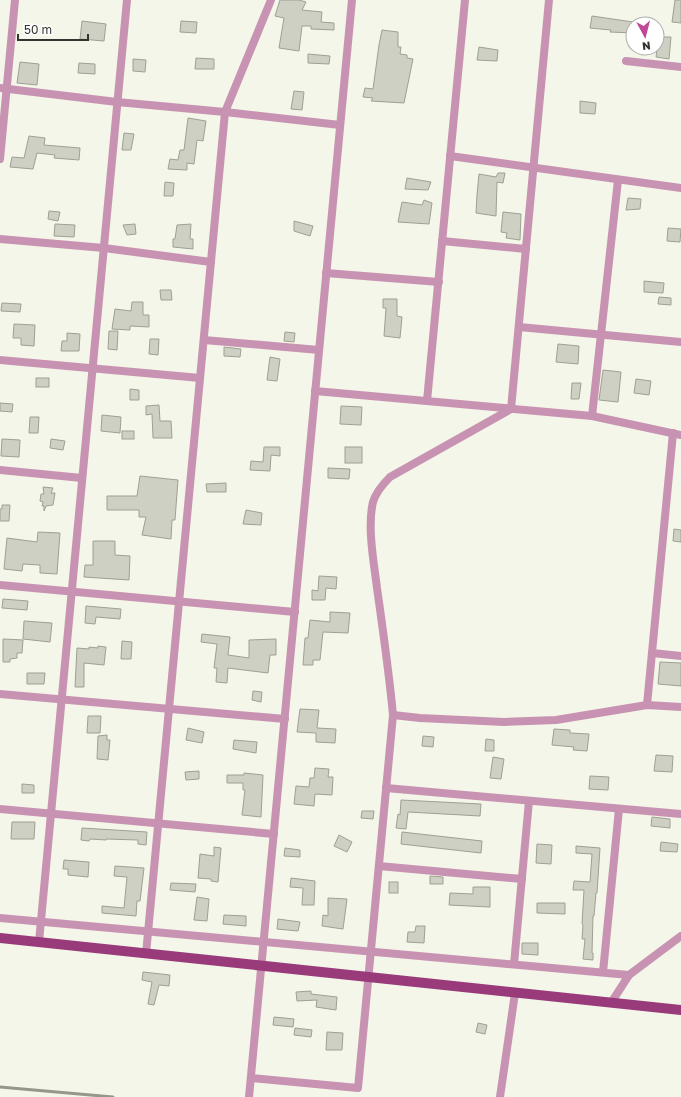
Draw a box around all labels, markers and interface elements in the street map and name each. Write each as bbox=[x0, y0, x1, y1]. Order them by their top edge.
scale bar bbox=[18, 16, 88, 42]
north arrow bbox=[625, 16, 665, 56]
text: 50 m bbox=[24, 22, 52, 37]
text: N bbox=[641, 39, 651, 53]

